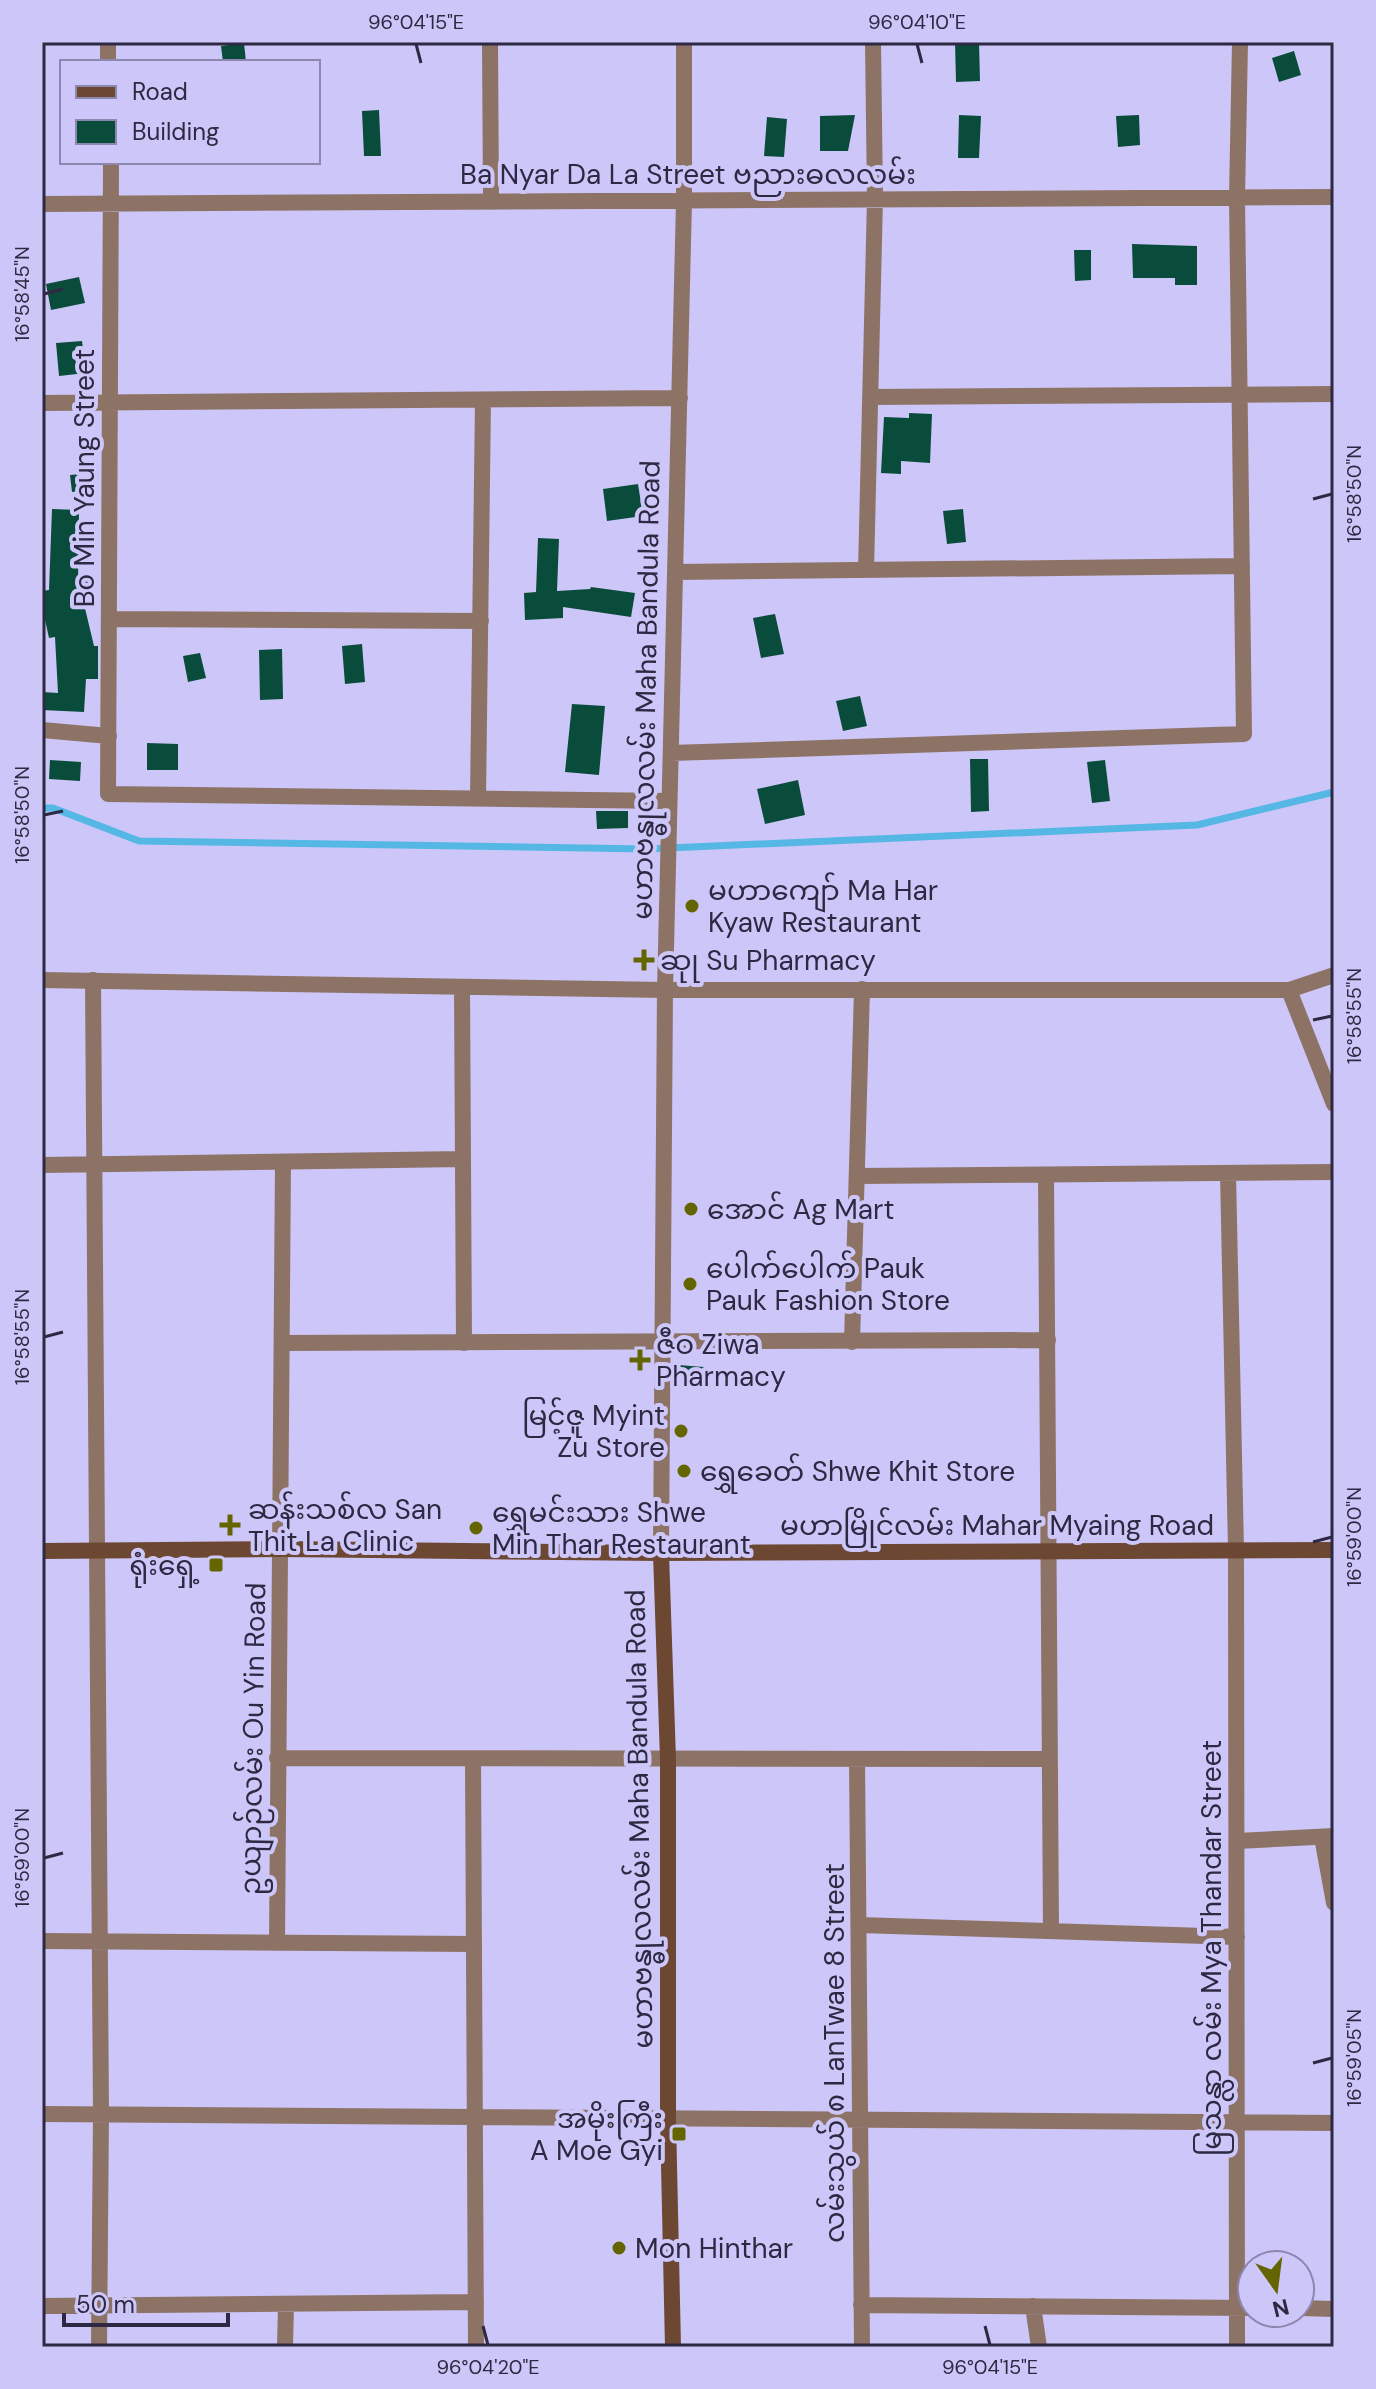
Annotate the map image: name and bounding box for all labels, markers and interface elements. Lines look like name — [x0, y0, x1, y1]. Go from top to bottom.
text: 96°04'15"E — [368, 9, 464, 35]
text: 96°04'10"E — [868, 9, 966, 35]
legend — [60, 60, 320, 164]
text: Road — [132, 76, 188, 107]
text: Building — [132, 116, 219, 147]
street label: Ba Nyar Da La Street ဗညားဓလလမ်း — [460, 156, 916, 197]
text: 16°58'45"N — [9, 246, 35, 342]
street label: Bo Min Yaung Street — [66, 349, 103, 607]
text: 16°58'50"N — [1341, 445, 1367, 543]
street label: မဟာဗန္ဓုလလမ်း Maha Bandula Road — [623, 460, 673, 920]
text: 16°58'50"N — [9, 766, 35, 864]
place label: မဟာကျော် Ma Har Kyaw Restaurant — [708, 872, 938, 941]
marker: မဟာကျော် Ma Har Kyaw Restaurant — [683, 897, 701, 915]
place label: ဆုု Su Pharmacy — [660, 942, 876, 983]
marker: ဆုု Su Pharmacy — [635, 951, 653, 969]
text: 16°58'55"N — [1341, 968, 1367, 1064]
place label: အောင် Ag Mart — [707, 1191, 894, 1228]
marker: အောင် Ag Mart — [682, 1200, 700, 1218]
place label: ပေါက်ပေါက် Pauk Pauk Fashion Store — [706, 1250, 950, 1319]
marker: ပေါက်ပေါက် Pauk Pauk Fashion Store — [681, 1275, 699, 1293]
text: 16°58'55"N — [9, 1289, 35, 1385]
place label: ဇီဝ Ziwa Pharmacy — [656, 1326, 786, 1395]
marker: ဇီဝ Ziwa Pharmacy — [631, 1351, 649, 1369]
place label: မြင့်ဇူ Myint Zu Store — [522, 1397, 665, 1466]
marker: မြင့်ဇူ Myint Zu Store — [672, 1422, 690, 1440]
place label: ရွှေခေတ် Shwe Khit Store — [700, 1453, 1015, 1494]
marker: ရွှေခေတ် Shwe Khit Store — [675, 1462, 693, 1480]
text: 16°59'00"N — [1341, 1487, 1367, 1587]
place label: ဆန်းသစ်လ San Thit La Clinic — [248, 1491, 442, 1560]
place label: ရွှေမင်းသား Shwe Min Thar Restaurant — [492, 1494, 751, 1563]
street label: မဟာမြိုင်လမ်း Mahar Myaing Road — [780, 1507, 1214, 1548]
marker: ဆန်းသစ်လ San Thit La Clinic — [219, 1514, 241, 1536]
marker: ရွှေမင်းသား Shwe Min Thar Restaurant — [467, 1519, 485, 1537]
place label: ရုံးရှေ့ — [129, 1547, 200, 1588]
marker: ရုံးရှေ့ — [207, 1556, 225, 1574]
street label: ဥယျာဉ်လမ်း Ou Yin Road — [232, 1582, 278, 1896]
street label: မဟာဗန္ဓုလလမ်း Maha Bandula Road — [616, 1589, 666, 2049]
street label: မြသန္လာ လမ်း Mya Thandar Street — [1193, 1740, 1234, 2156]
text: 16°59'00"N — [9, 1808, 35, 1908]
street label: လမ်းသွယ် ၈ LanTwae 8 Street — [816, 1863, 856, 2243]
text: 16°59'05"N — [1341, 2009, 1367, 2107]
place label: အမိုးကြီး A Moe Gyi — [530, 2100, 663, 2169]
marker: အမိုးကြီး A Moe Gyi — [670, 2125, 688, 2143]
place label: Mon Hinthar — [635, 2230, 793, 2267]
marker: Mon Hinthar — [610, 2239, 628, 2257]
north arrow — [1236, 2249, 1316, 2329]
scale bar — [64, 2277, 228, 2327]
text: 50 m — [76, 2289, 135, 2320]
text: N — [1269, 2292, 1292, 2324]
text: 96°04'20"E — [436, 2354, 540, 2380]
text: 96°04'15"E — [942, 2354, 1038, 2380]

